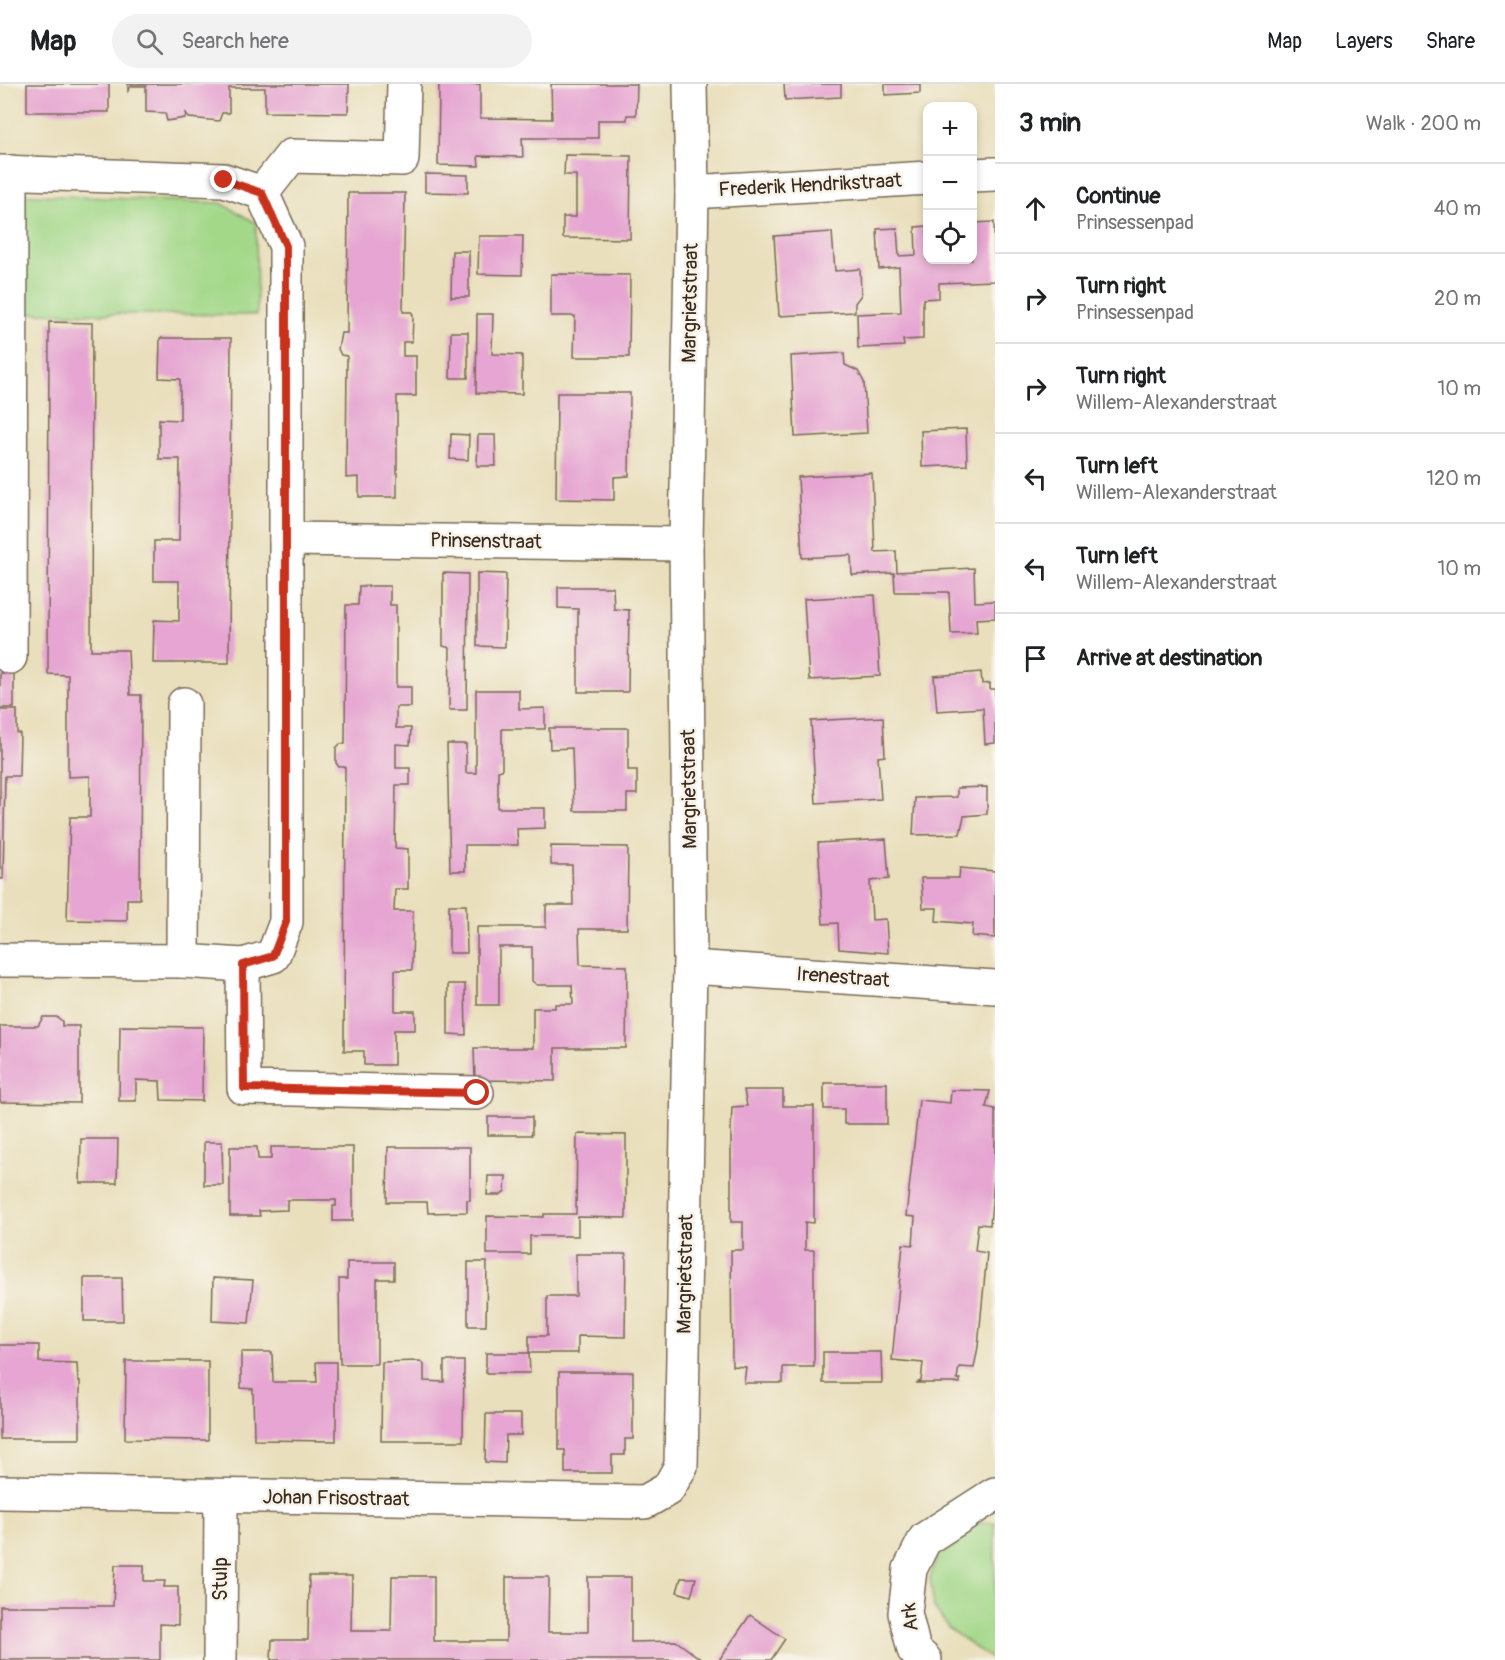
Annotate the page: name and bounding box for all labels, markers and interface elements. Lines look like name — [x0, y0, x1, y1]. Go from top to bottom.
search box — [112, 14, 532, 68]
text: Map — [30, 24, 76, 59]
icon: search — [133, 25, 166, 58]
text: Search here — [181, 27, 289, 55]
text: Map — [1267, 28, 1302, 55]
text: Layers — [1335, 28, 1393, 55]
text: Share — [1426, 28, 1475, 55]
map controls — [923, 102, 977, 264]
button: + — [923, 102, 977, 156]
text: 3 min — [1019, 107, 1081, 139]
text: Walk · 200 m — [1366, 111, 1481, 136]
button: − — [923, 156, 977, 210]
route end — [210, 166, 236, 192]
street label: Frederik Hendrikstraat — [718, 168, 903, 202]
text: Continue — [1076, 182, 1160, 210]
icon: ahead — [1019, 192, 1052, 225]
text: 40 m — [1434, 196, 1481, 221]
button: locate — [923, 210, 977, 264]
text: Prinsessenpad — [1076, 210, 1194, 235]
street label: Margrietstraat — [676, 242, 704, 363]
text: Turn right — [1076, 272, 1166, 300]
icon: right — [1019, 282, 1052, 315]
text: 20 m — [1434, 286, 1481, 311]
text: Prinsessenpad — [1076, 300, 1194, 325]
text: Turn right — [1076, 362, 1166, 390]
icon: right — [1019, 372, 1052, 405]
text: 10 m — [1437, 376, 1481, 401]
text: Willem-Alexanderstraat — [1076, 390, 1277, 415]
text: Turn left — [1076, 452, 1158, 480]
icon: left — [1019, 462, 1052, 495]
text: 120 m — [1426, 466, 1481, 491]
text: Willem-Alexanderstraat — [1076, 480, 1277, 505]
street label: Prinsenstraat — [430, 528, 543, 554]
text: Turn left — [1076, 542, 1158, 570]
icon: left — [1019, 552, 1052, 585]
text: 10 m — [1437, 556, 1481, 581]
text: Willem-Alexanderstraat — [1076, 570, 1277, 595]
icon: arrive — [1019, 642, 1052, 675]
text: Arrive at destination — [1076, 644, 1262, 672]
street label: Margrietstraat — [675, 728, 703, 849]
street label: Irenestraat — [796, 961, 891, 993]
route start — [463, 1079, 489, 1105]
street label: Margrietstraat — [671, 1213, 699, 1334]
street label: Johan Frisostraat — [262, 1484, 410, 1512]
street label: Stulp — [208, 1557, 233, 1601]
street label: Ark — [896, 1601, 924, 1632]

